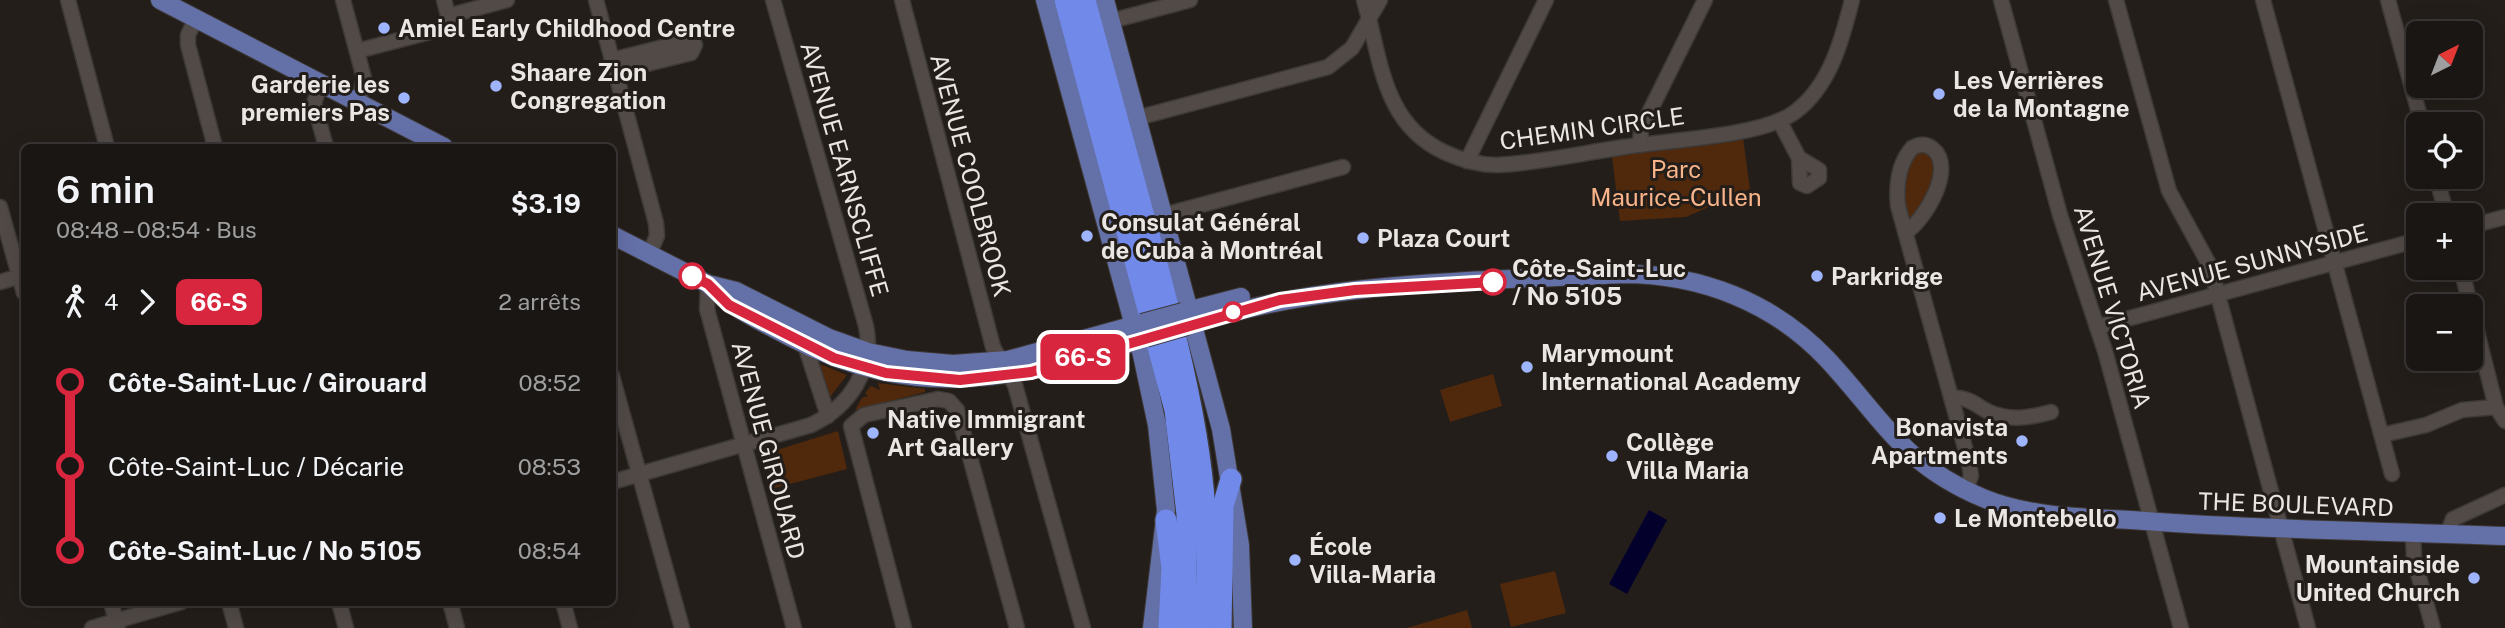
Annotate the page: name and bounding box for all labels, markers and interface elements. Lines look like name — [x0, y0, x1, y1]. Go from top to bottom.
place label: Amiel Early Childhood Centre — [398, 14, 735, 42]
marker: Amiel Early Childhood Centre — [376, 20, 392, 36]
north arrow — [2406, 21, 2483, 98]
map controls — [2406, 21, 2483, 371]
street label: AVENUE EARNSCLIFFE — [795, 39, 895, 299]
street label: AVENUE COOLBROOK — [925, 50, 1017, 300]
place label: Shaare Zion Congregation — [510, 58, 666, 114]
place label: Les Verrières de la Montagne — [1953, 66, 2130, 122]
place label: Garderie les premiers Pas — [241, 70, 390, 126]
marker: Shaare Zion Congregation — [488, 78, 504, 94]
marker: Les Verrières de la Montagne — [1931, 86, 1947, 102]
marker: Garderie les premiers Pas — [396, 90, 412, 106]
street label: CHEMIN CIRCLE — [1498, 101, 1686, 155]
button: locate — [2406, 112, 2483, 189]
park label: Parc Maurice-Cullen — [1590, 155, 1762, 211]
text: 6 min — [56, 167, 155, 212]
text: $3.19 — [511, 188, 581, 219]
street label: AVENUE VICTORIA — [2069, 202, 2157, 412]
button: + — [2406, 203, 2483, 280]
place label: Consulat Général de Cuba à Montréal — [1101, 208, 1323, 264]
text: 08:48 – 08:54 · Bus — [56, 216, 257, 243]
street label: AVENUE SUNNYSIDE — [2133, 218, 2371, 306]
place label: Plaza Court — [1377, 224, 1510, 252]
marker: Consulat Général de Cuba à Montréal — [1079, 228, 1095, 244]
marker: Plaza Court — [1355, 230, 1371, 246]
place label: Côte-Saint-Luc / No 5105 — [1512, 254, 1686, 310]
place label: Parkridge — [1831, 262, 1943, 290]
unlabelled marker — [679, 263, 705, 289]
marker: Parkridge — [1809, 268, 1825, 284]
marker: Côte-Saint-Luc / No 5105 — [1480, 269, 1506, 295]
icon: walk — [56, 283, 94, 321]
icon: forward — [128, 283, 166, 321]
text: 4 — [104, 288, 118, 315]
text: 66-S — [190, 288, 248, 316]
text: 2 arrêts — [498, 288, 581, 315]
button: − — [2406, 294, 2483, 371]
unlabelled marker — [1223, 302, 1243, 322]
line badge: 66-S — [1034, 334, 1132, 380]
street label: AVENUE GIROUARD — [726, 338, 812, 562]
place label: Marymount International Academy — [1541, 339, 1801, 395]
text: 66-S — [1054, 343, 1112, 371]
marker: Marymount International Academy — [1519, 359, 1535, 375]
text: Côte-Saint-Luc / Girouard — [108, 367, 427, 398]
text: 08:52 — [519, 369, 581, 396]
place label: Native Immigrant Art Gallery — [887, 405, 1085, 461]
place label: Bonavista Apartments — [1871, 413, 2008, 469]
marker: Native Immigrant Art Gallery — [865, 425, 881, 441]
place label: Collège Villa Maria — [1626, 428, 1749, 484]
marker: Bonavista Apartments — [2014, 433, 2030, 449]
marker: Collège Villa Maria — [1604, 448, 1620, 464]
text: Côte-Saint-Luc / Décarie — [108, 451, 404, 482]
text: 08:53 — [518, 453, 581, 480]
street label: THE BOULEVARD — [2198, 487, 2394, 521]
place label: Le Montebello — [1954, 504, 2117, 532]
marker: Le Montebello — [1932, 510, 1948, 526]
place label: École Villa-Maria — [1309, 532, 1436, 588]
text: Côte-Saint-Luc / No 5105 — [108, 535, 422, 566]
text: 08:54 — [518, 537, 581, 564]
place label: Mountainside United Church — [2296, 550, 2460, 606]
marker: École Villa-Maria — [1287, 552, 1303, 568]
marker: Mountainside United Church — [2466, 570, 2482, 586]

